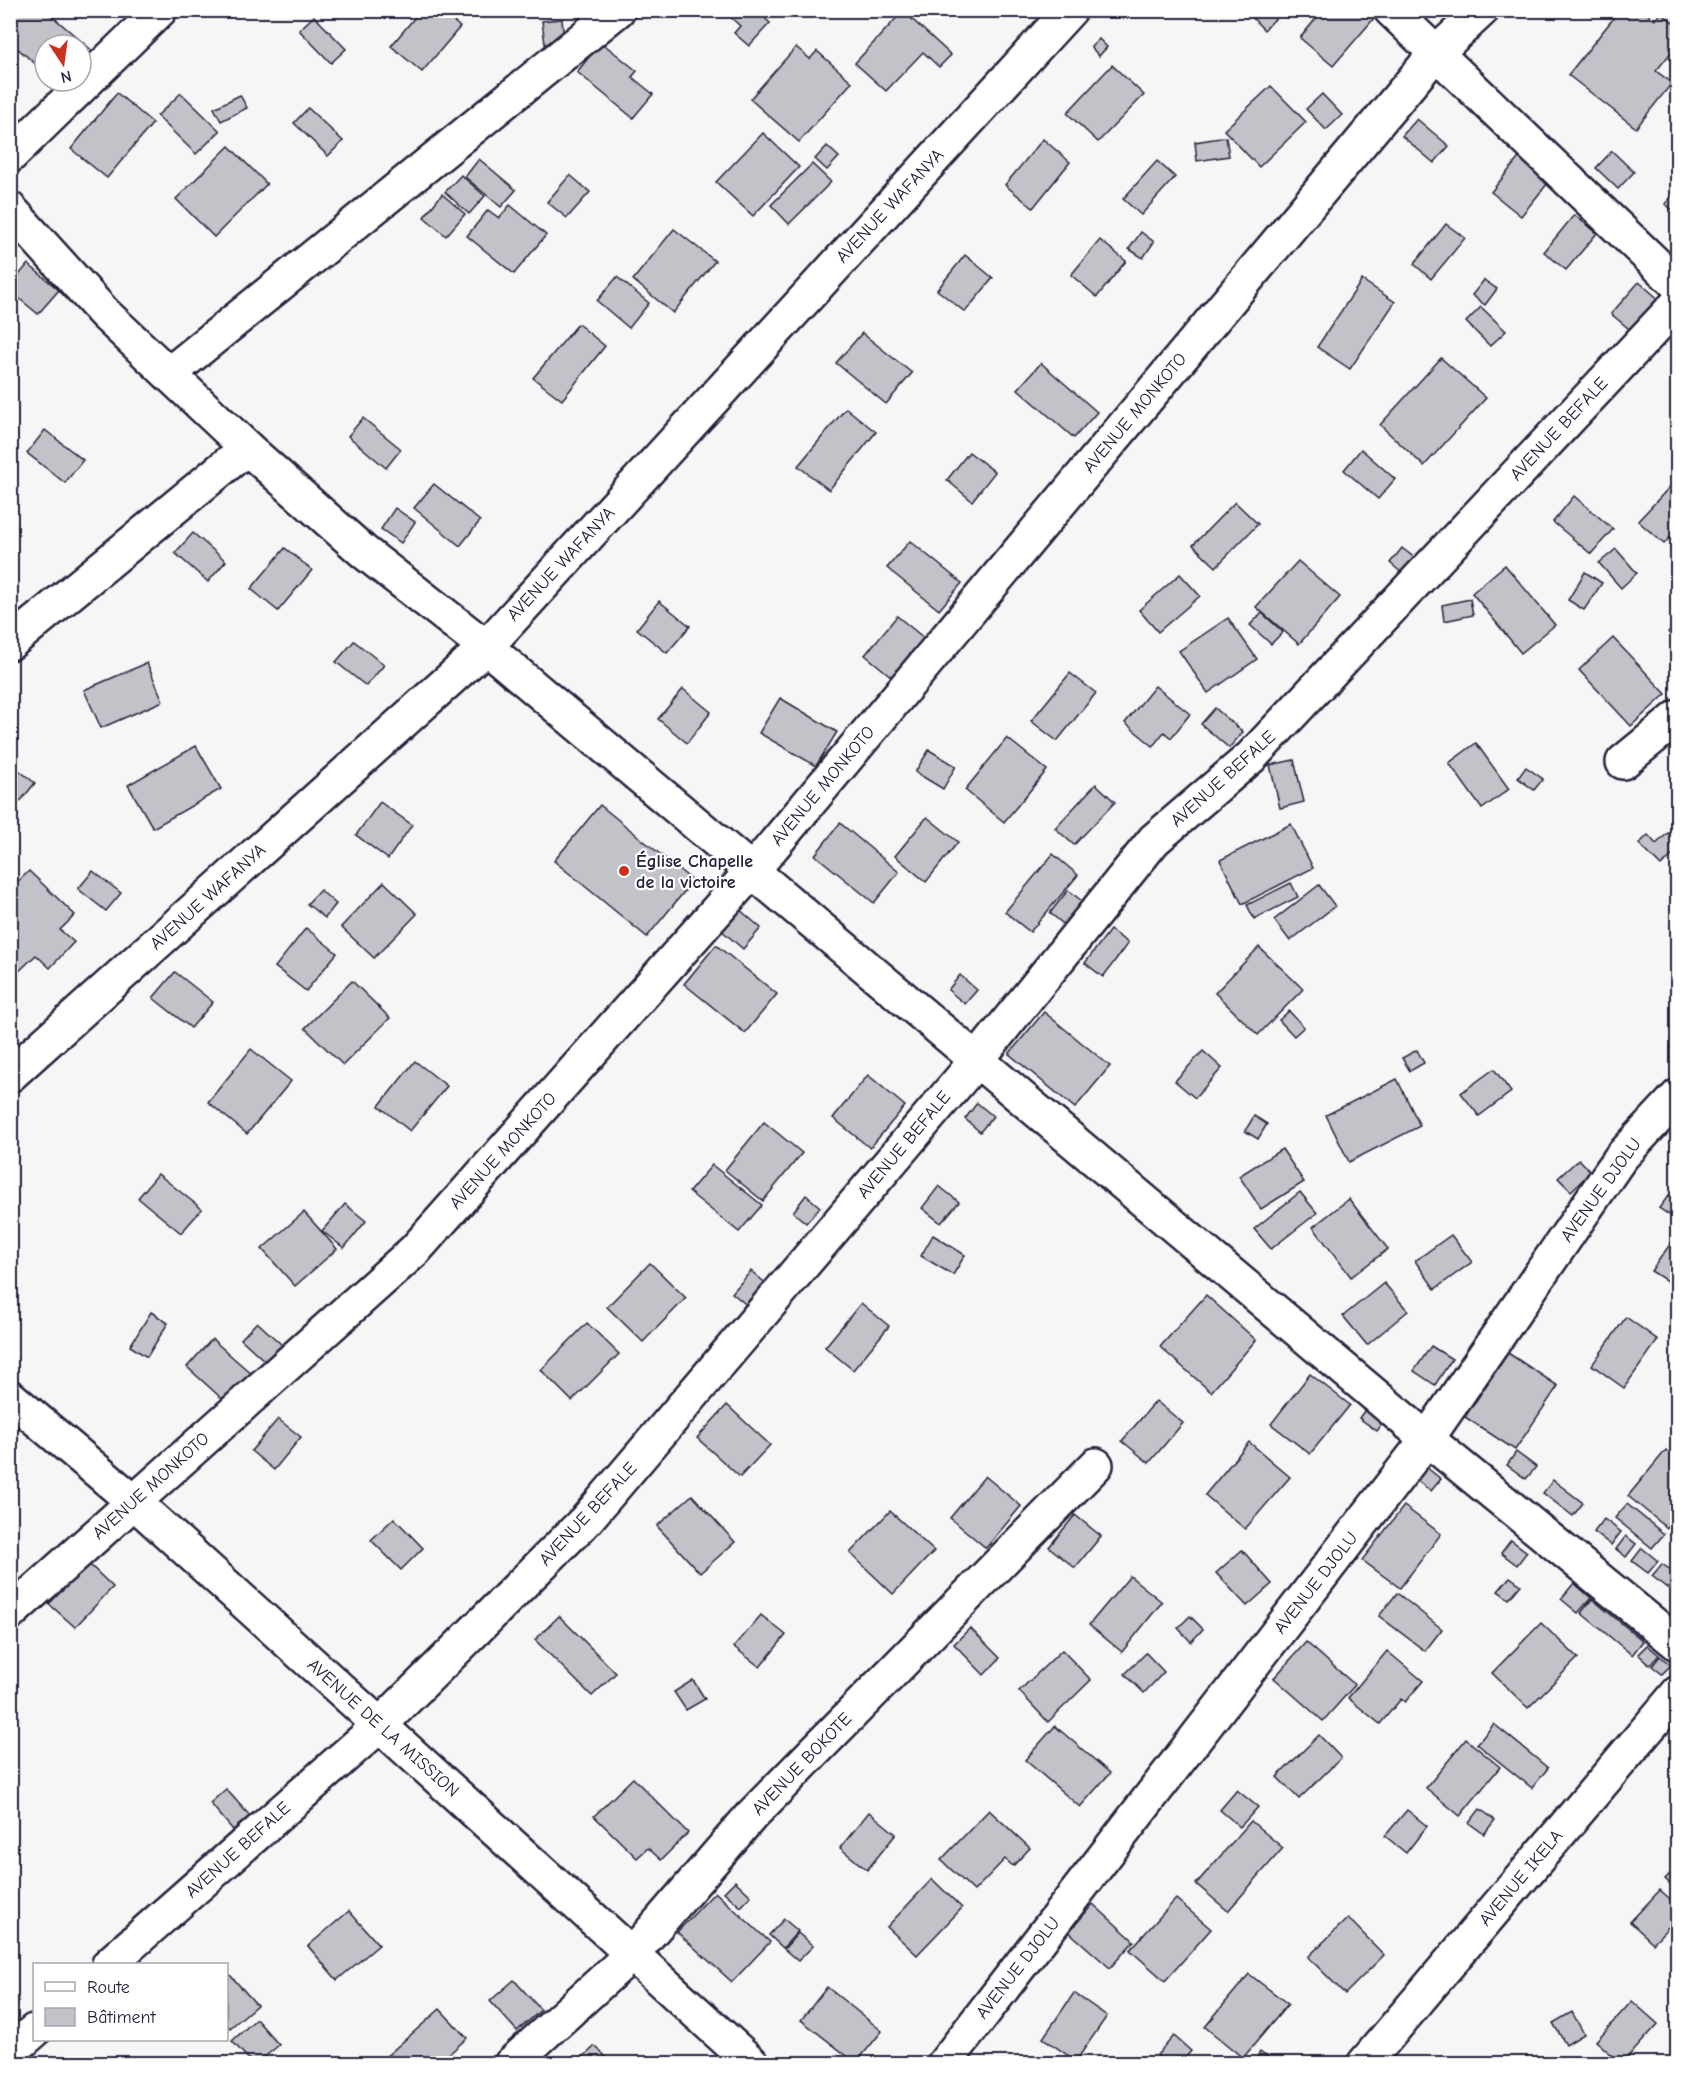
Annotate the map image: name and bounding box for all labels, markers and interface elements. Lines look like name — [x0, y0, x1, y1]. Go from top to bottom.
north arrow — [33, 33, 93, 93]
text: N — [59, 67, 73, 87]
street label: AVENUE WAFANYA — [832, 145, 948, 267]
street label: AVENUE MONKOTO — [1079, 349, 1191, 477]
street label: AVENUE BEFALE — [1506, 373, 1612, 485]
street label: AVENUE WAFANYA — [503, 503, 619, 625]
street label: AVENUE MONKOTO — [767, 722, 879, 850]
street label: AVENUE BEFALE — [1166, 726, 1280, 832]
street label: AVENUE WAFANYA — [146, 840, 270, 954]
place label: Église Chapelle de la victoire — [636, 850, 753, 893]
marker: Église Chapelle de la victoire — [617, 864, 631, 878]
street label: AVENUE BEFALE — [853, 1087, 955, 1203]
street label: AVENUE MONKOTO — [445, 1088, 561, 1214]
street label: AVENUE DJOLU — [1556, 1134, 1646, 1246]
street label: AVENUE MONKOTO — [88, 1428, 214, 1544]
street label: AVENUE BEFALE — [535, 1458, 641, 1570]
street label: AVENUE DJOLU — [1270, 1528, 1362, 1638]
street label: AVENUE DE LA MISSION — [303, 1654, 463, 1802]
street label: AVENUE BOKOTE — [748, 1708, 856, 1820]
street label: AVENUE BEFALE — [181, 1797, 295, 1903]
street label: AVENUE IKELA — [1475, 1826, 1567, 1930]
street label: AVENUE DJOLU — [972, 1913, 1064, 2023]
legend — [33, 1963, 228, 2041]
text: Route — [87, 1977, 130, 1998]
text: Bâtiment — [87, 2007, 157, 2028]

